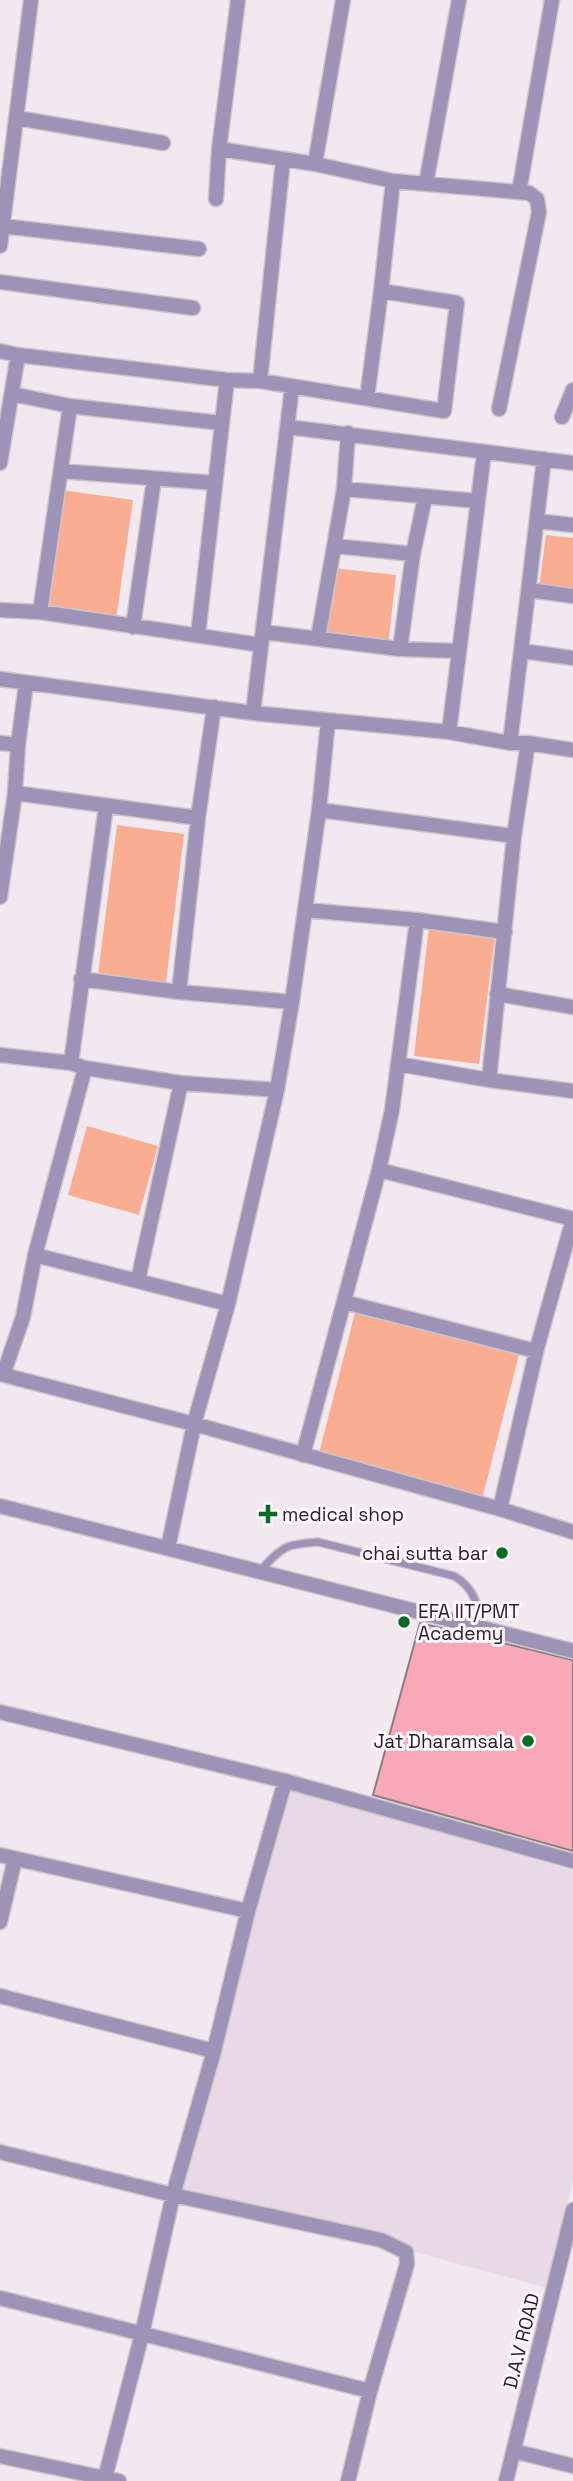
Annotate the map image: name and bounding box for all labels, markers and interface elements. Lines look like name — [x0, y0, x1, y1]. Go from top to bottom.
place label: medical shop — [282, 1502, 404, 1527]
marker: medical shop — [260, 1506, 276, 1522]
place label: chai sutta bar — [362, 1541, 488, 1566]
marker: chai sutta bar — [494, 1545, 510, 1561]
place label: EFA IIT/PMT Academy — [418, 1599, 520, 1646]
marker: EFA IIT/PMT Academy — [396, 1614, 412, 1630]
place label: Jat Dharamsala — [374, 1729, 514, 1754]
marker: Jat Dharamsala — [520, 1733, 536, 1749]
street label: D.A.V ROAD — [498, 2291, 545, 2392]

